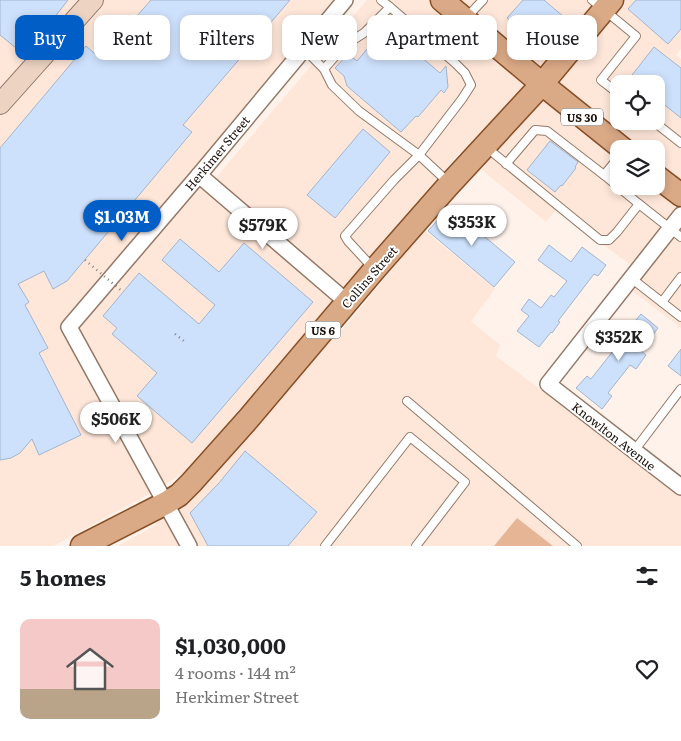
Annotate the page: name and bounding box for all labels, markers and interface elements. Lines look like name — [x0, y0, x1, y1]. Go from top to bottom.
chip: Buy — [15, 15, 84, 60]
chip: Rent — [94, 15, 170, 60]
chip: Filters — [180, 15, 272, 60]
chip: New — [282, 15, 357, 60]
chip: Apartment — [367, 15, 497, 60]
chip: House — [507, 15, 597, 60]
map controls — [610, 75, 665, 195]
button: locate — [610, 75, 665, 130]
road number: US 30 — [561, 108, 603, 125]
street label: Herkimer Street — [180, 112, 254, 194]
button: layers — [610, 140, 665, 195]
pin: $1.03M — [81, 200, 163, 242]
text: $1.03M — [94, 204, 150, 228]
pin: $353K — [437, 204, 507, 247]
pin: $579K — [228, 208, 298, 250]
text: $353K — [448, 209, 496, 233]
text: $579K — [239, 212, 287, 236]
street label: Collins Street — [337, 242, 401, 312]
pin: $352K — [584, 320, 654, 362]
road number: US 6 — [306, 322, 340, 338]
text: $352K — [595, 324, 643, 348]
street label: Knowlton Avenue — [568, 398, 660, 474]
pin: $506K — [81, 402, 151, 444]
text: $506K — [91, 406, 141, 430]
text: 5 homes — [20, 561, 106, 592]
icon: filters — [633, 562, 661, 590]
text: $1,030,000 — [175, 629, 286, 660]
icon: home — [60, 639, 120, 699]
icon: heart — [633, 655, 661, 683]
text: 4 rooms · 144 m² — [175, 660, 296, 684]
text: Herkimer Street — [175, 684, 299, 708]

